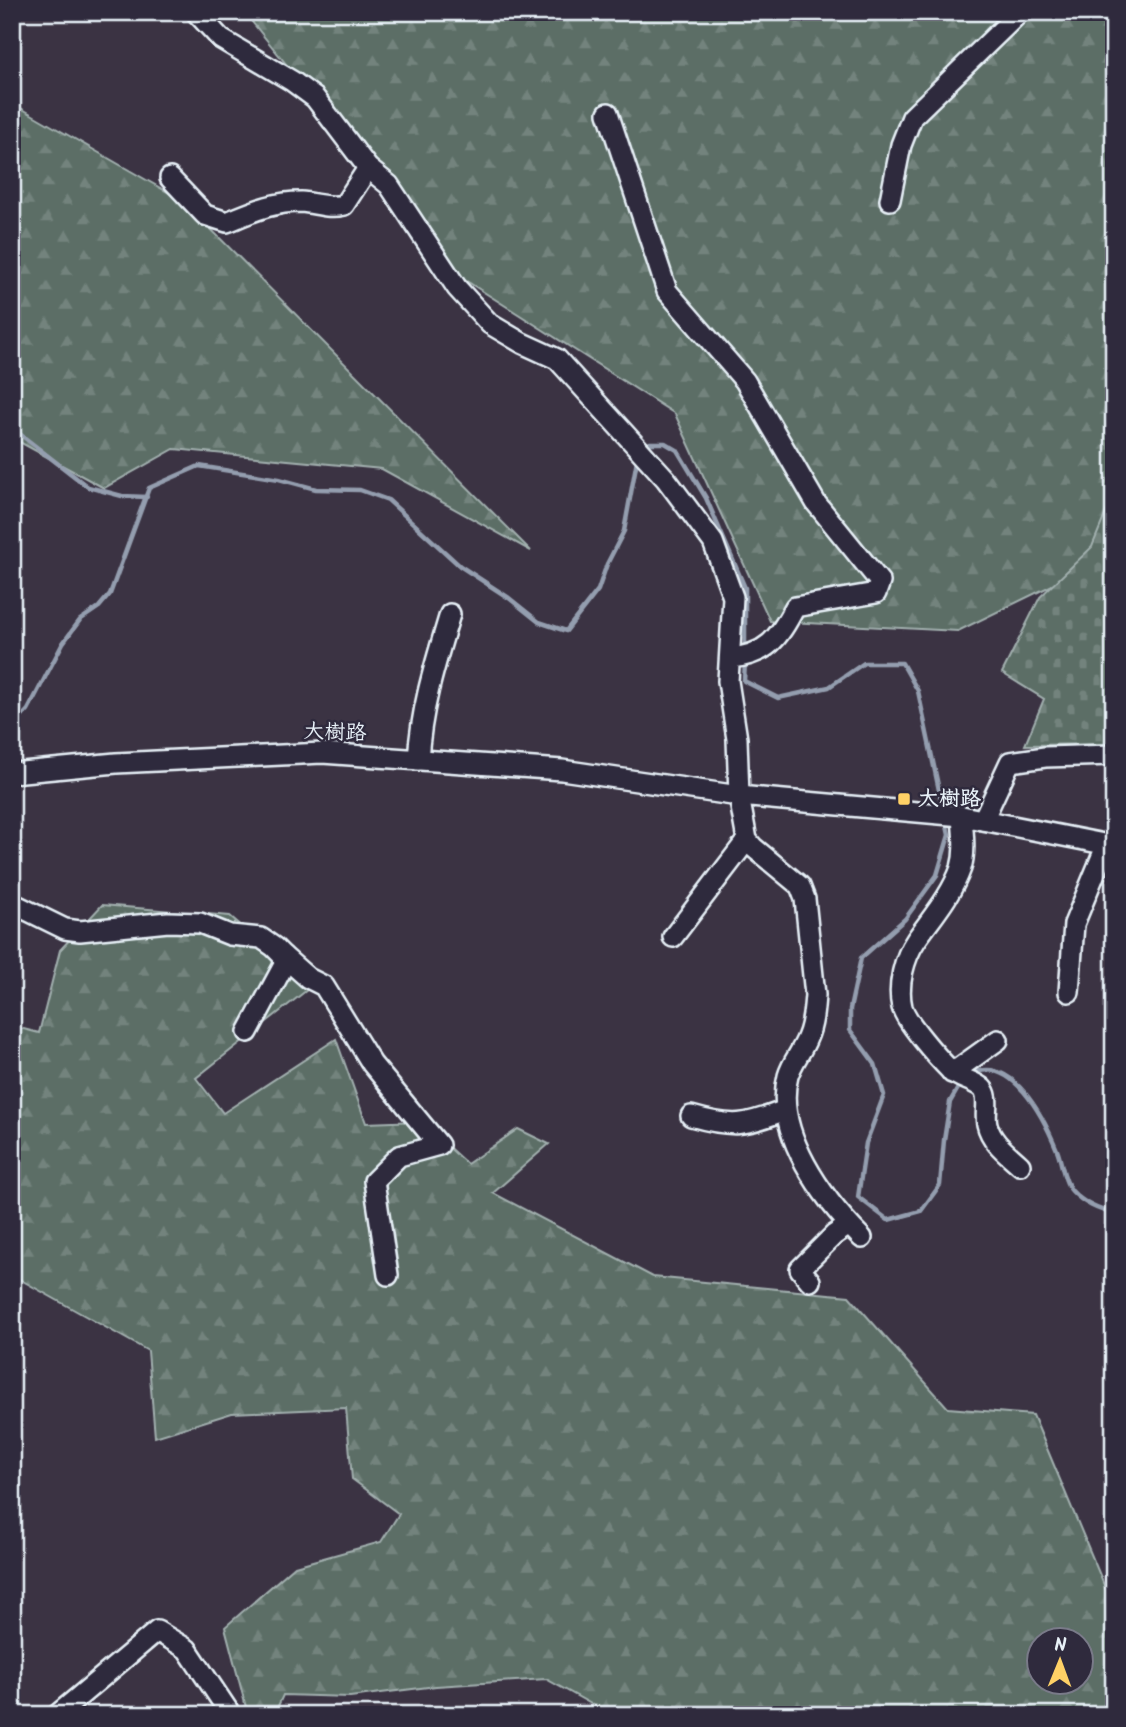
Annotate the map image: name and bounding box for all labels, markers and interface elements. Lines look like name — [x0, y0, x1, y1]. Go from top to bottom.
street label: 大樹路 — [303, 715, 367, 751]
place label: 大樹路 — [918, 783, 981, 816]
marker: 大樹路 — [896, 791, 912, 807]
north arrow — [1024, 1626, 1094, 1696]
text: N — [1054, 1631, 1067, 1661]

